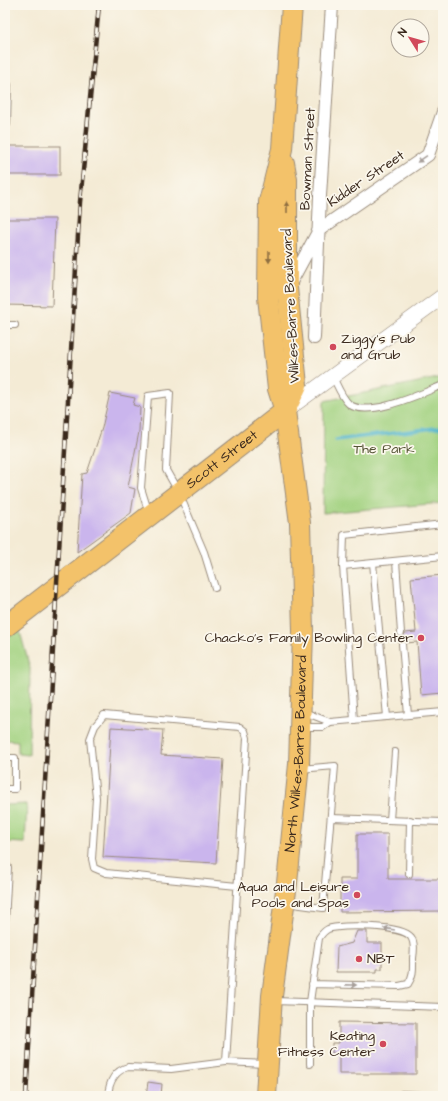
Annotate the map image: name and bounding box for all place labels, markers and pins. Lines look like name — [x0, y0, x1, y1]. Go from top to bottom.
place label: Ziggy's Pub and Grub — [341, 329, 415, 365]
marker: Ziggy's Pub and Grub — [328, 342, 338, 352]
place label: Chacko's Family Bowling Center — [205, 628, 413, 648]
marker: Chacko's Family Bowling Center — [416, 633, 426, 643]
place label: Aqua and Leisure Pools and Spas — [237, 877, 349, 913]
marker: Aqua and Leisure Pools and Spas — [352, 890, 362, 900]
place label: NBT — [367, 949, 395, 969]
marker: NBT — [354, 954, 364, 964]
place label: Keating Fitness Center — [278, 1026, 375, 1062]
marker: Keating Fitness Center — [378, 1039, 388, 1049]

